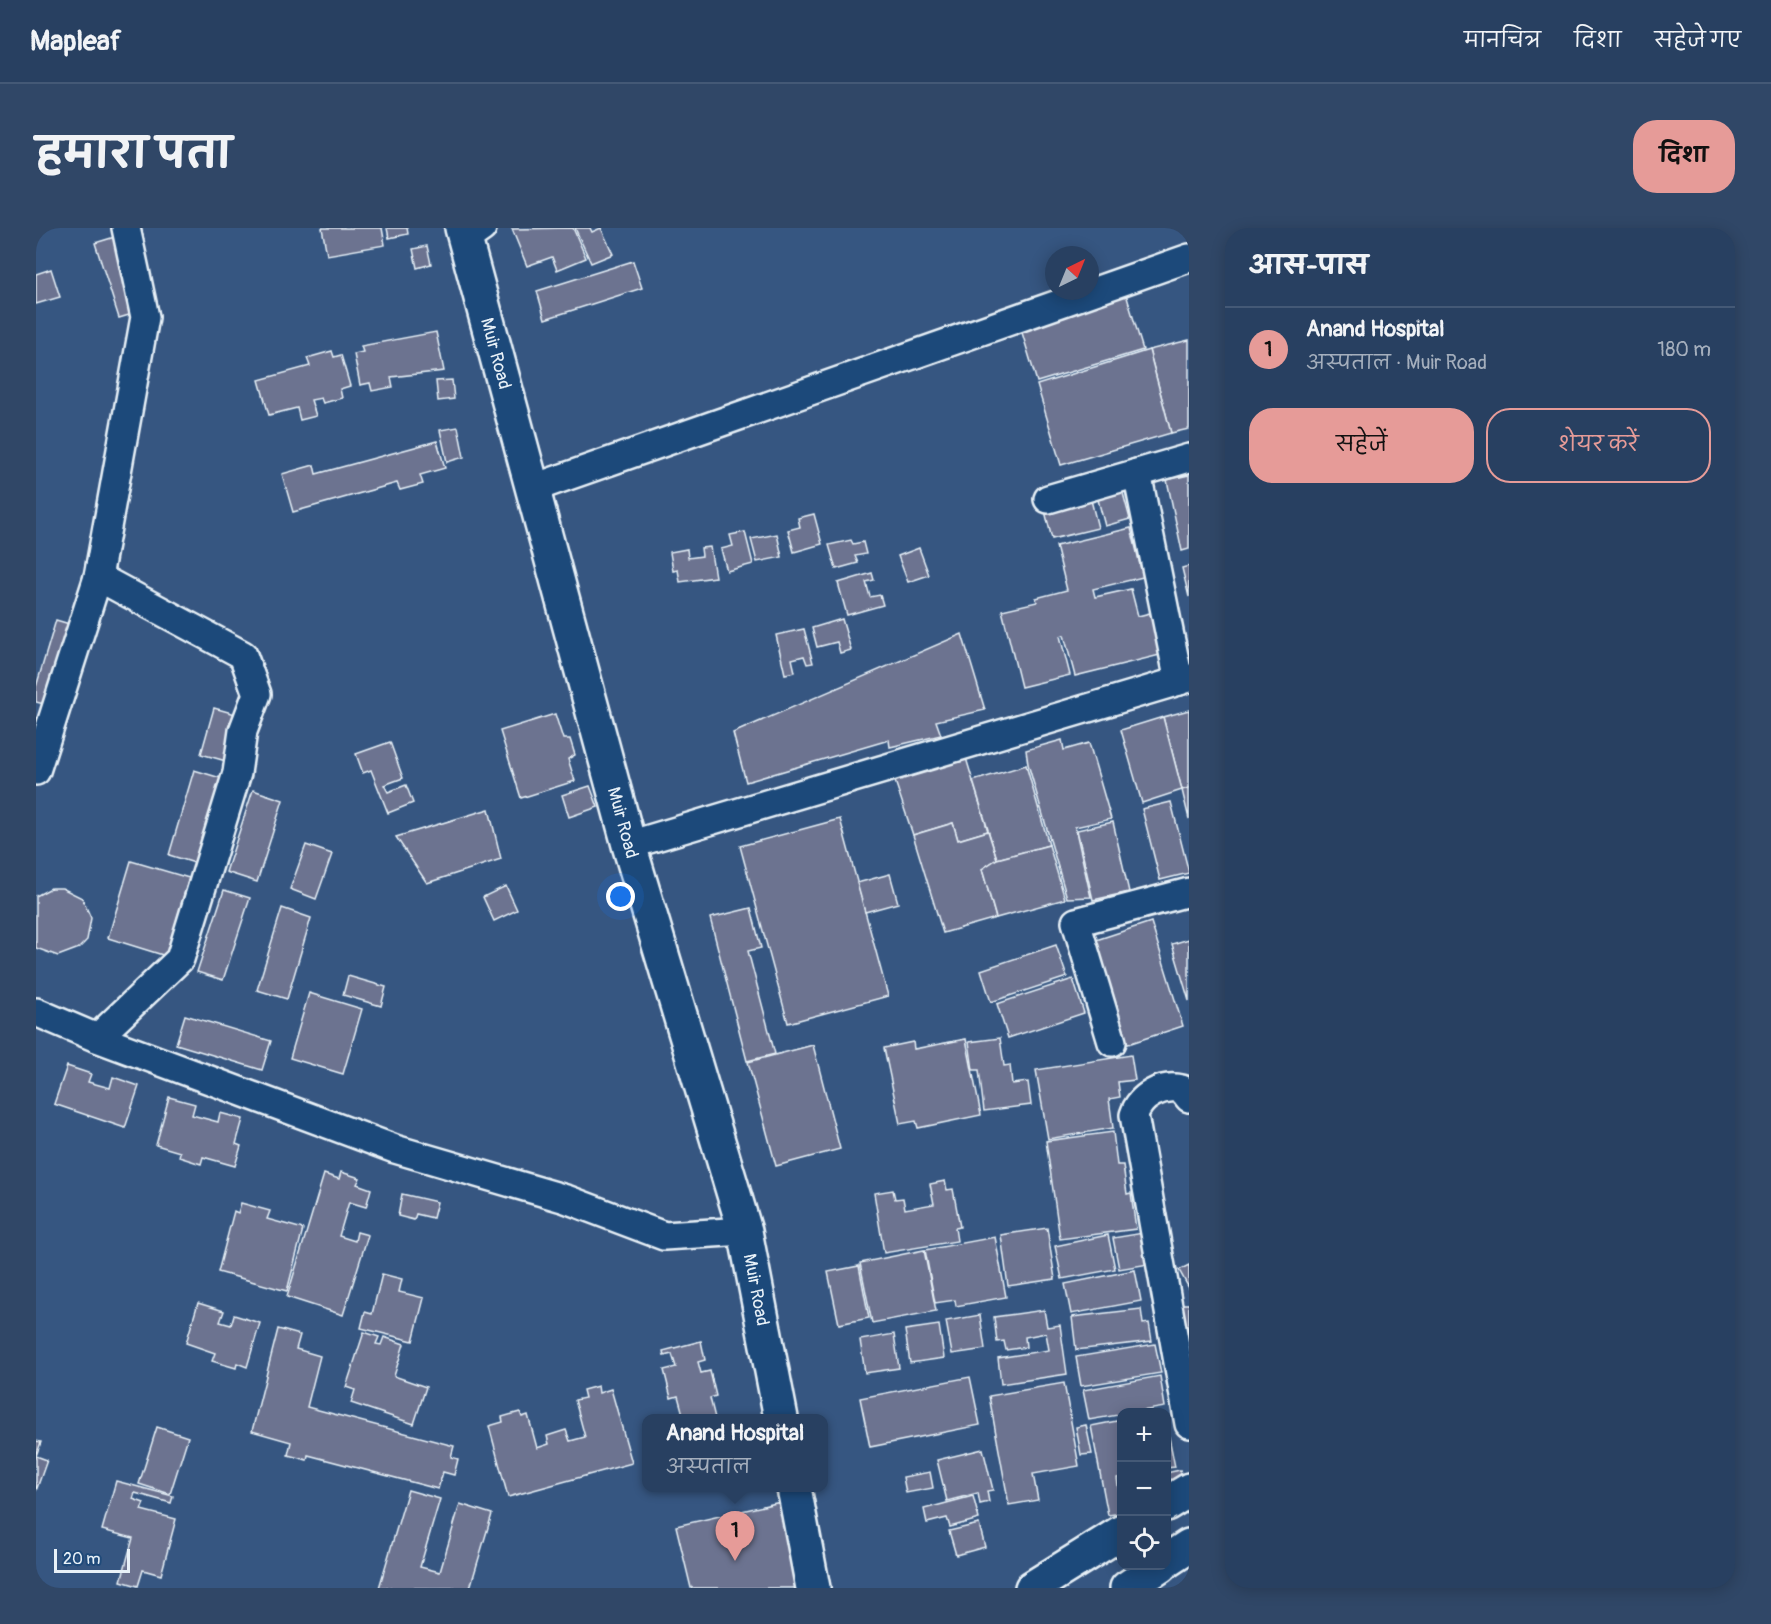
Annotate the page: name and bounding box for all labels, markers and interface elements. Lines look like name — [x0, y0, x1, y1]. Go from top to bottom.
text: Mapleaf — [30, 24, 121, 59]
text: मानचित्र — [1464, 27, 1541, 54]
text: दिशा — [1574, 27, 1622, 54]
text: सहेजे गए — [1655, 27, 1741, 54]
button: दिशा — [1633, 120, 1735, 193]
text: हमारा पता — [36, 128, 232, 180]
north arrow — [1045, 246, 1099, 300]
text: आस-पास — [1249, 250, 1368, 282]
street label: Muir Road — [475, 315, 516, 392]
text: Anand Hospital — [1306, 315, 1445, 343]
text: 1 — [1265, 337, 1272, 362]
text: 180 m — [1657, 337, 1711, 362]
text: अस्पताल · Muir Road — [1306, 350, 1487, 375]
button: सहेजें — [1249, 408, 1474, 483]
button: शेयर करें — [1486, 408, 1711, 483]
street label: Muir Road — [602, 785, 643, 861]
your location — [606, 882, 635, 911]
street label: Muir Road — [738, 1252, 774, 1328]
map controls — [1117, 1408, 1171, 1570]
button: + — [1117, 1408, 1171, 1462]
popup — [642, 1414, 828, 1492]
text: Anand Hospital — [666, 1419, 804, 1447]
text: अस्पताल — [666, 1454, 751, 1479]
button: − — [1117, 1462, 1171, 1516]
pin: 1 — [716, 1512, 754, 1561]
button: locate — [1117, 1516, 1171, 1570]
scale bar — [54, 1546, 130, 1574]
text: 20 m — [63, 1549, 101, 1569]

